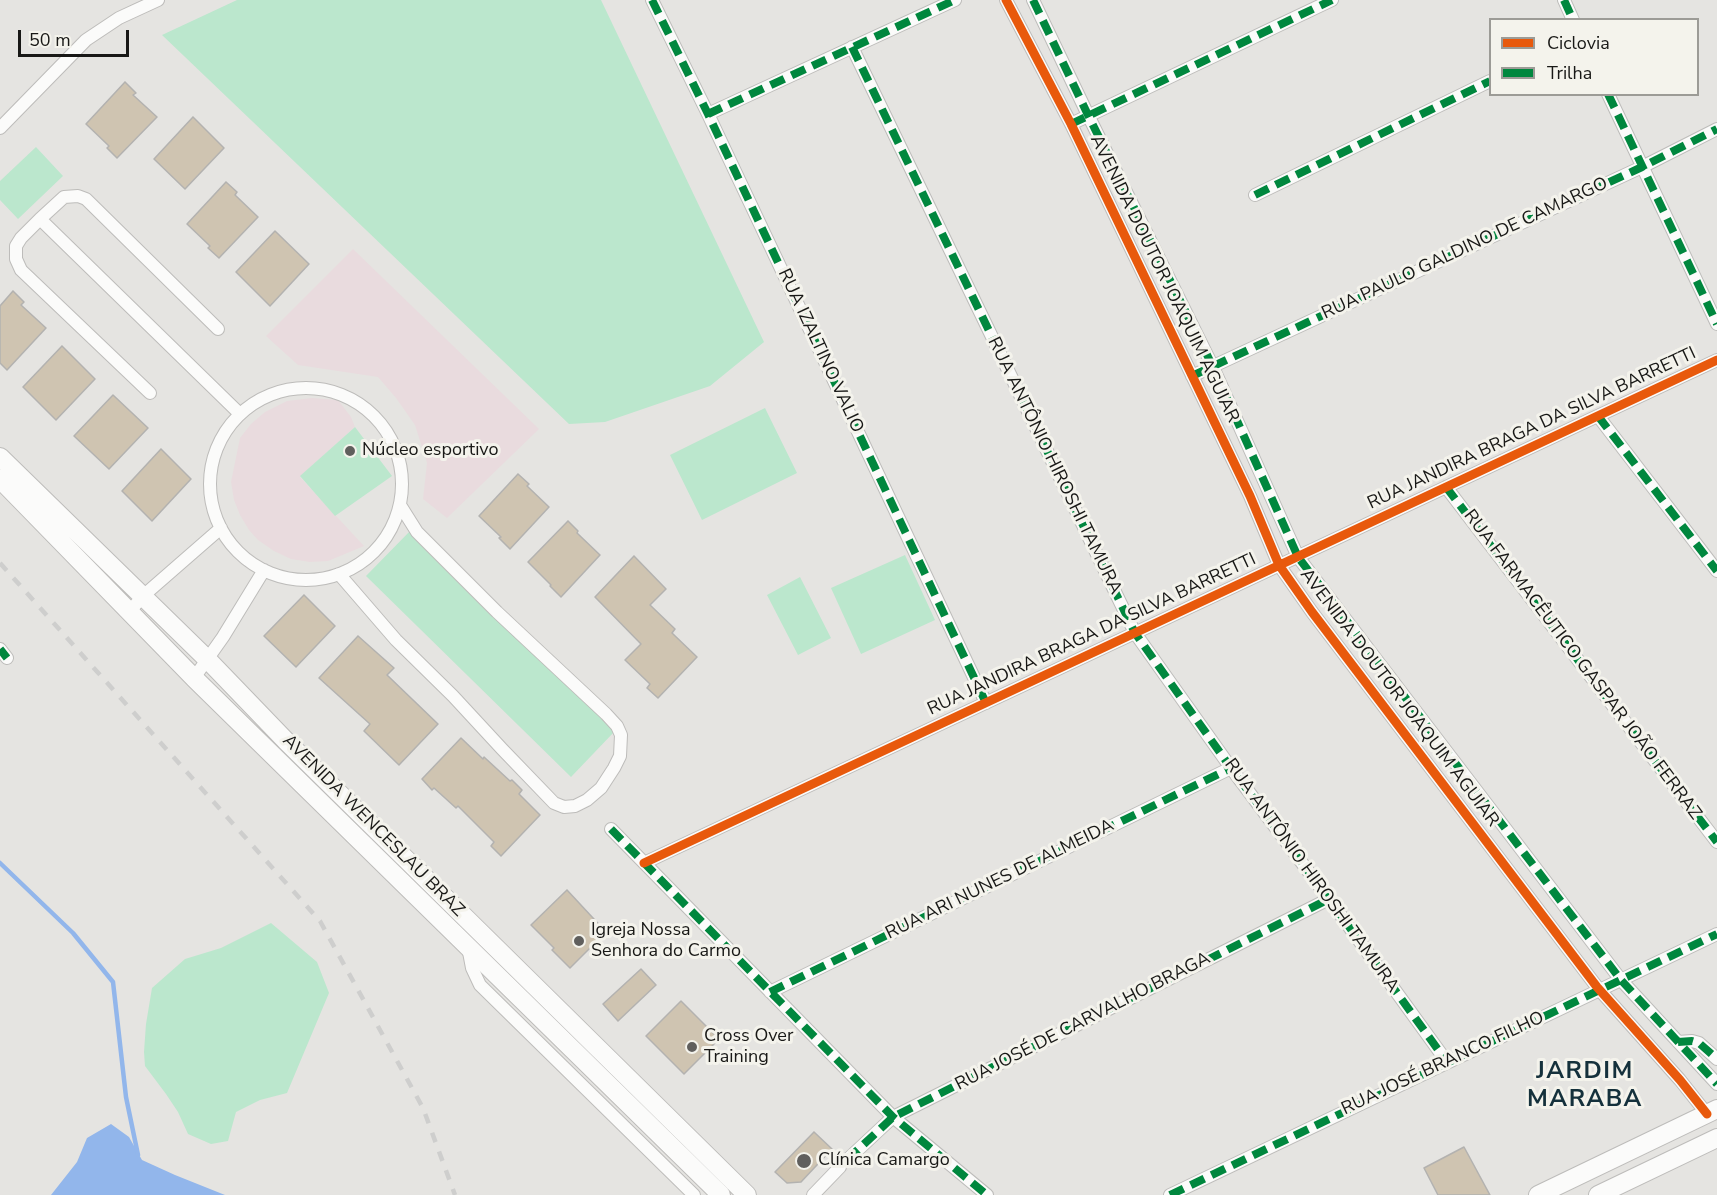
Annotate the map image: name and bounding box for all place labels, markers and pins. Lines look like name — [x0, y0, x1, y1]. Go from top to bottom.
place label: Núcleo esportivo — [362, 440, 498, 462]
marker: Núcleo esportivo — [343, 444, 357, 458]
place label: Igreja Nossa Senhora do Carmo — [591, 920, 741, 962]
marker: Igreja Nossa Senhora do Carmo — [572, 934, 586, 948]
place label: Cross Over Training — [704, 1026, 793, 1068]
marker: Cross Over Training — [685, 1040, 699, 1054]
place label: Clínica Camargo — [818, 1150, 950, 1172]
marker: Clínica Camargo — [795, 1152, 813, 1170]

